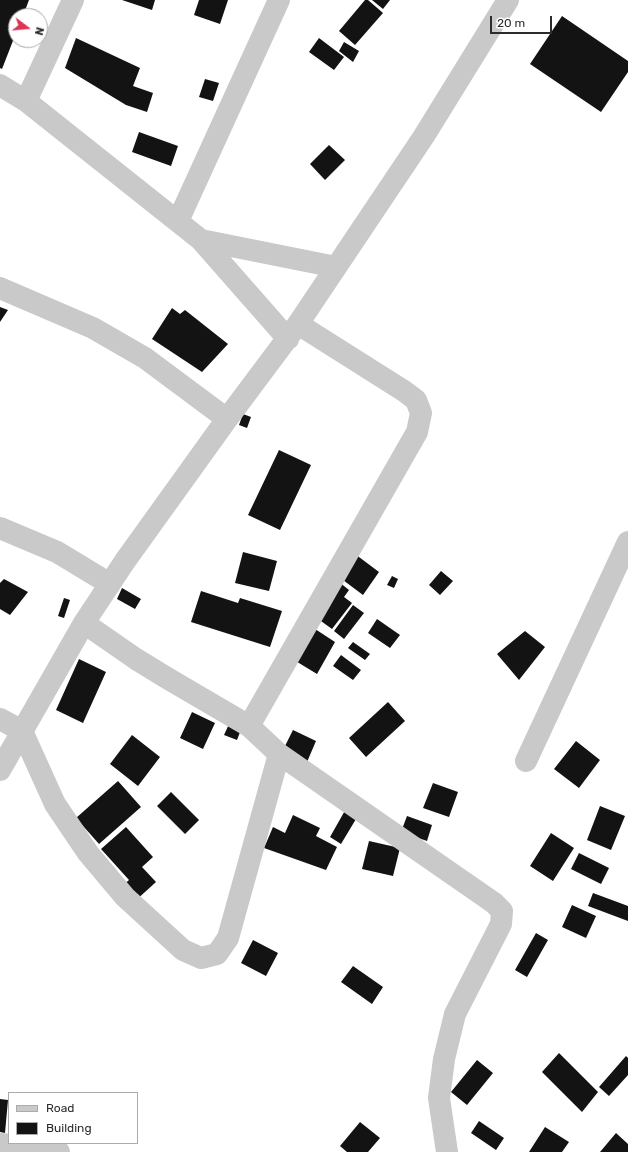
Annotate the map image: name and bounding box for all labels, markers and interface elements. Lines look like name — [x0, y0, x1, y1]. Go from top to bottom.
north arrow — [8, 8, 48, 48]
scale bar — [492, 8, 554, 34]
text: 20 m — [497, 16, 525, 30]
text: N — [32, 26, 46, 37]
legend — [8, 1092, 138, 1144]
text: Road — [46, 1101, 74, 1115]
text: Building — [46, 1121, 92, 1135]

